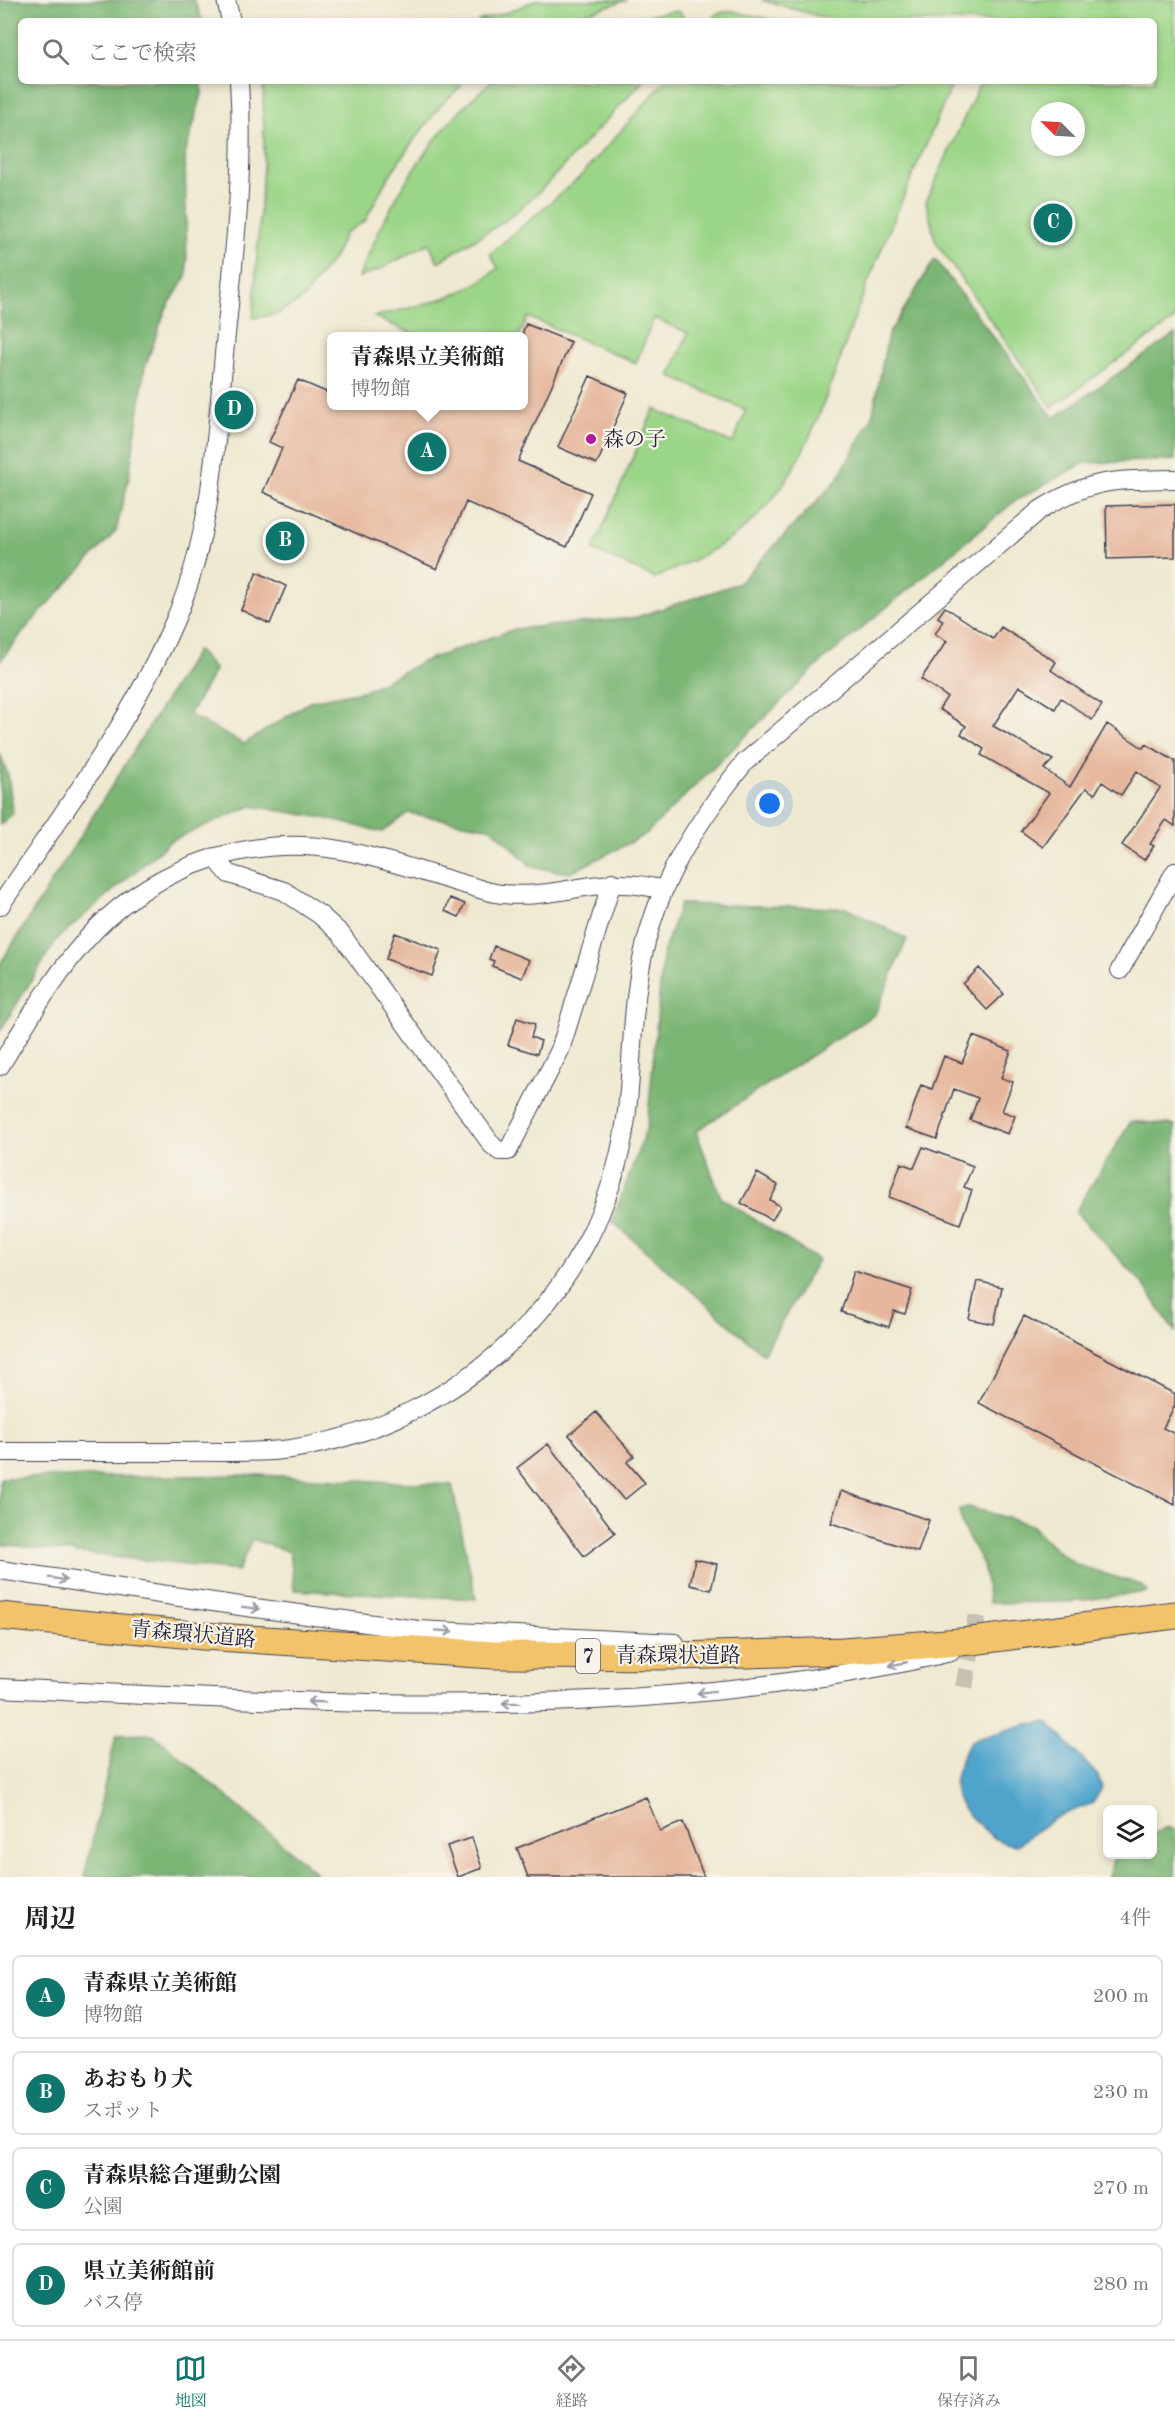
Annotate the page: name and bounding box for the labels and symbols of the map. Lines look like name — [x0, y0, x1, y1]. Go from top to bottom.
north arrow — [1031, 102, 1085, 156]
pin: C — [1034, 200, 1072, 246]
pin: D — [214, 388, 254, 432]
place label: 森の子 — [603, 428, 666, 451]
pin: A — [408, 430, 446, 474]
marker: 森の子 — [584, 432, 598, 446]
pin: B — [266, 518, 304, 564]
your location — [755, 789, 784, 818]
one-way arrow — [47, 1573, 67, 1584]
one-way arrow — [240, 1602, 260, 1613]
street label: 青森環状道路 — [129, 1618, 257, 1651]
one-way arrow — [434, 1626, 454, 1637]
road number: 7 — [576, 1639, 600, 1673]
street label: 青森環状道路 — [615, 1644, 741, 1667]
one-way arrow — [889, 1659, 909, 1670]
one-way arrow — [696, 1687, 716, 1698]
one-way arrow — [307, 1696, 327, 1708]
one-way arrow — [501, 1697, 521, 1708]

